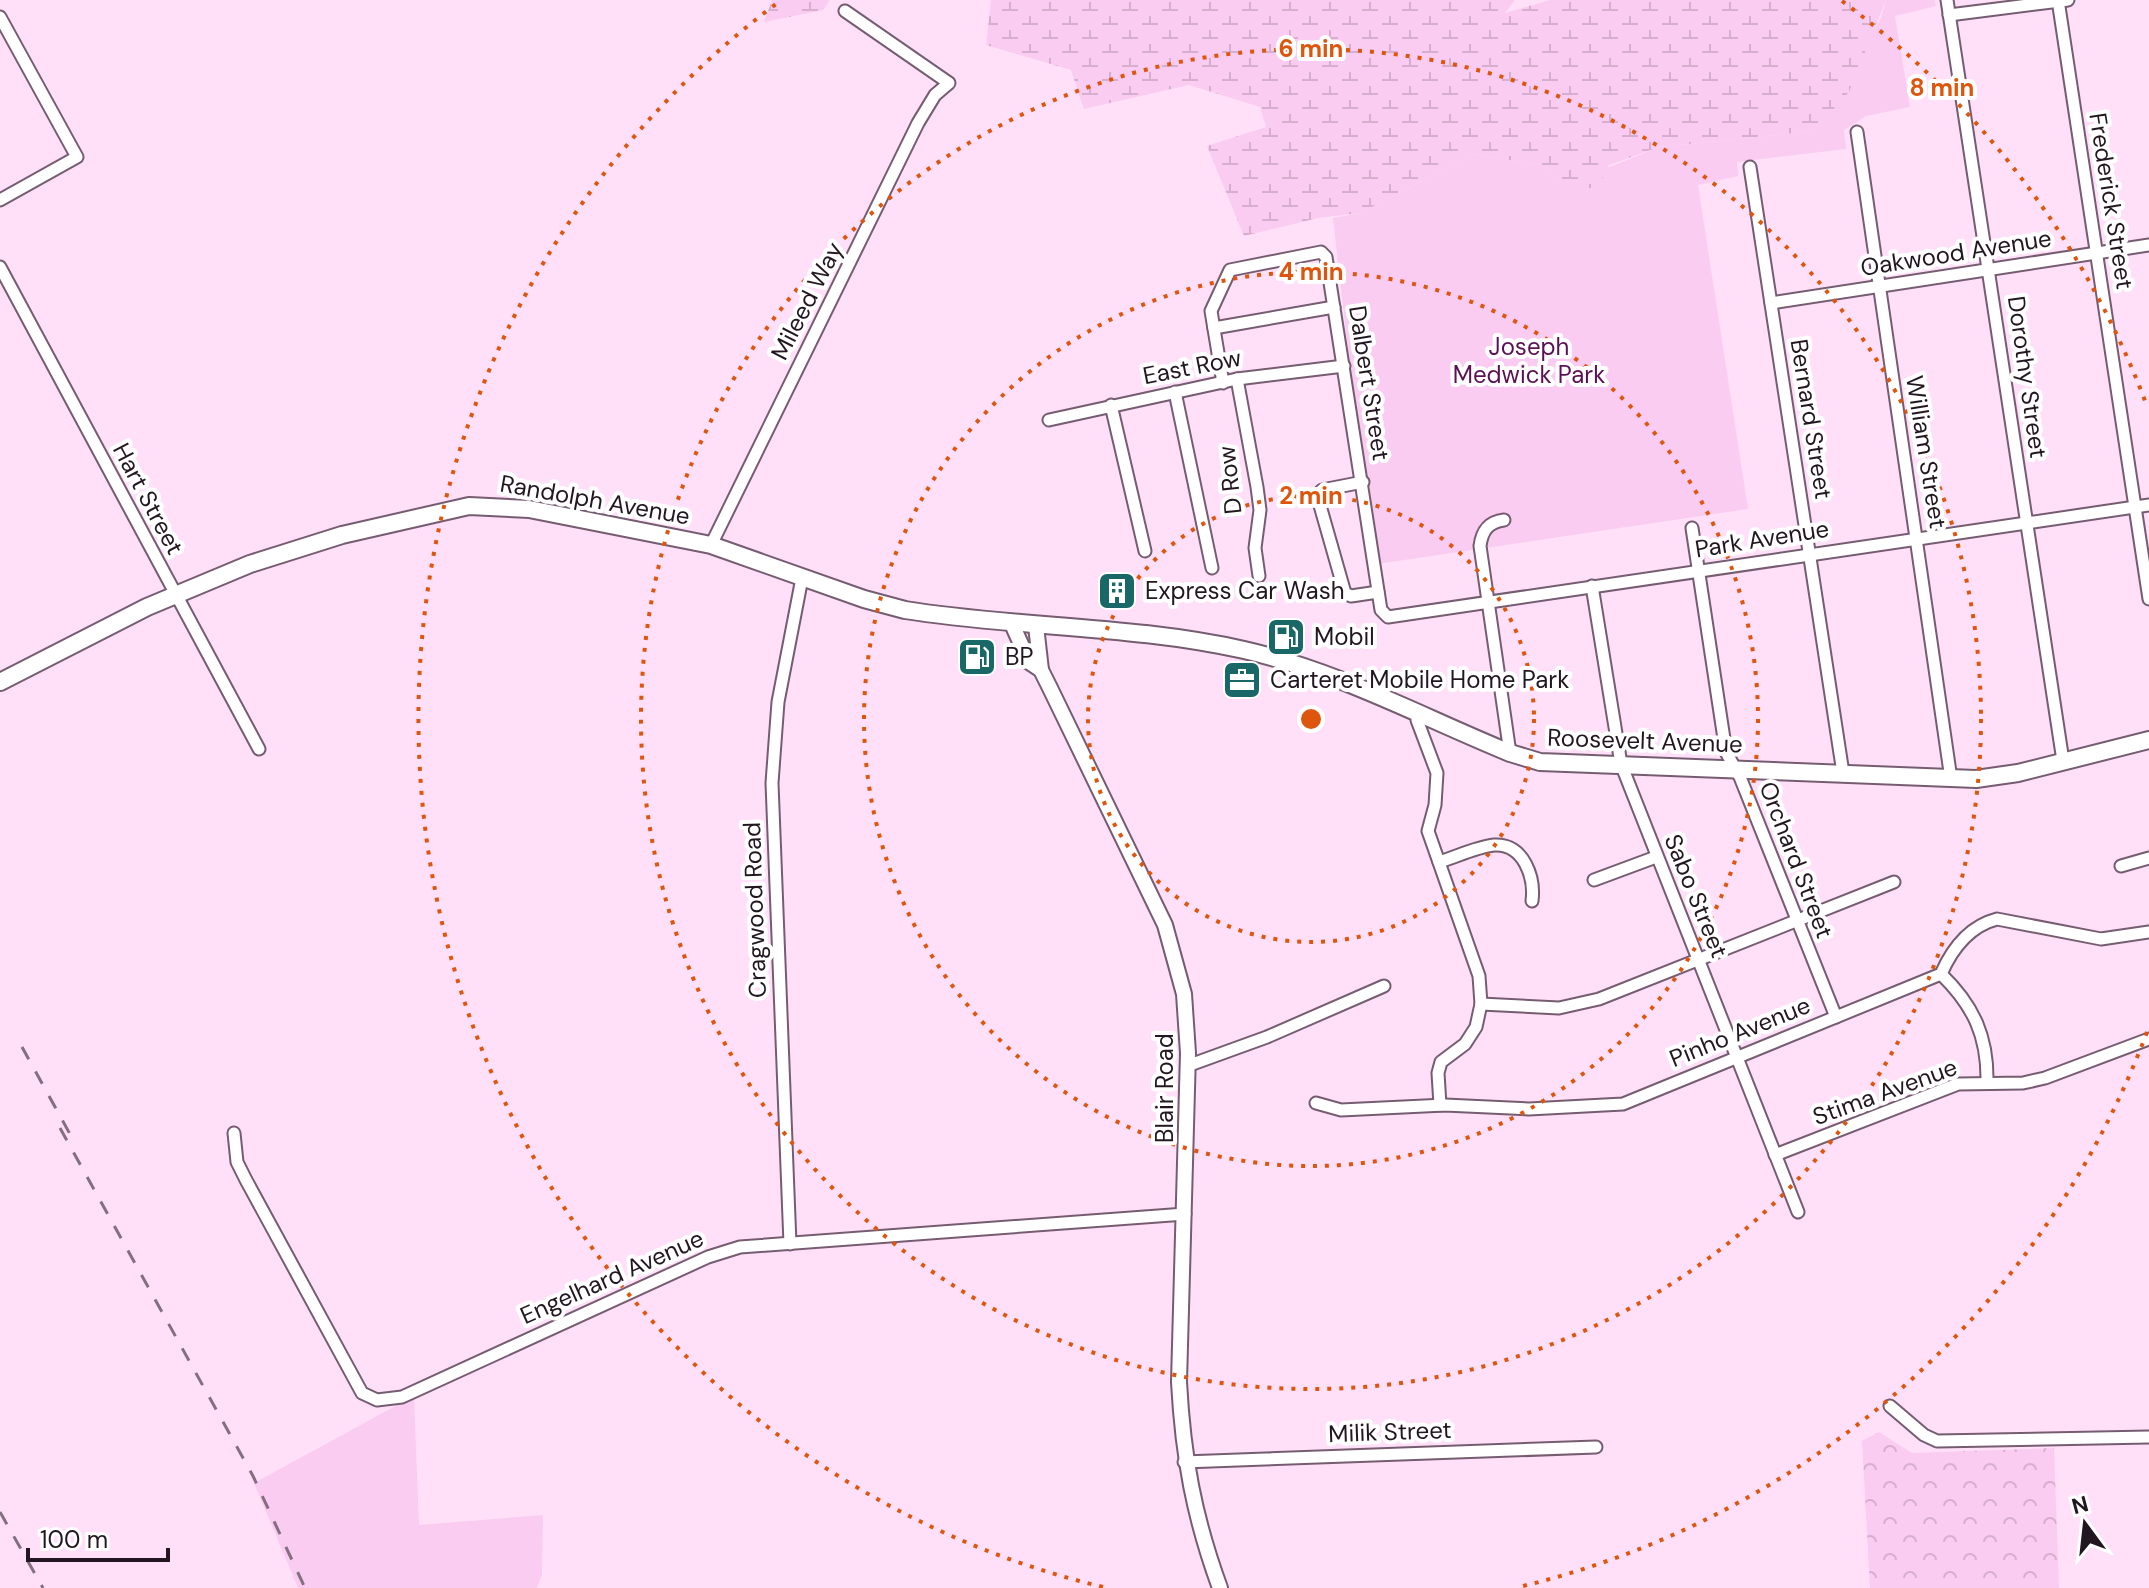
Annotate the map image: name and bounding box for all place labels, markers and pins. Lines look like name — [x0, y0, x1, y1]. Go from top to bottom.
building icon: Express Car Wash — [1096, 570, 1138, 612]
place label: Express Car Wash — [1145, 575, 1345, 606]
fuel station icon: Mobil — [1265, 616, 1307, 658]
place label: Mobil — [1314, 621, 1375, 652]
fuel station icon: BP — [956, 636, 998, 678]
place label: BP — [1005, 641, 1033, 672]
office icon: Carteret Mobile Home Park — [1221, 659, 1263, 701]
place label: Carteret Mobile Home Park — [1270, 664, 1569, 695]
centre of rings — [1297, 705, 1325, 733]

